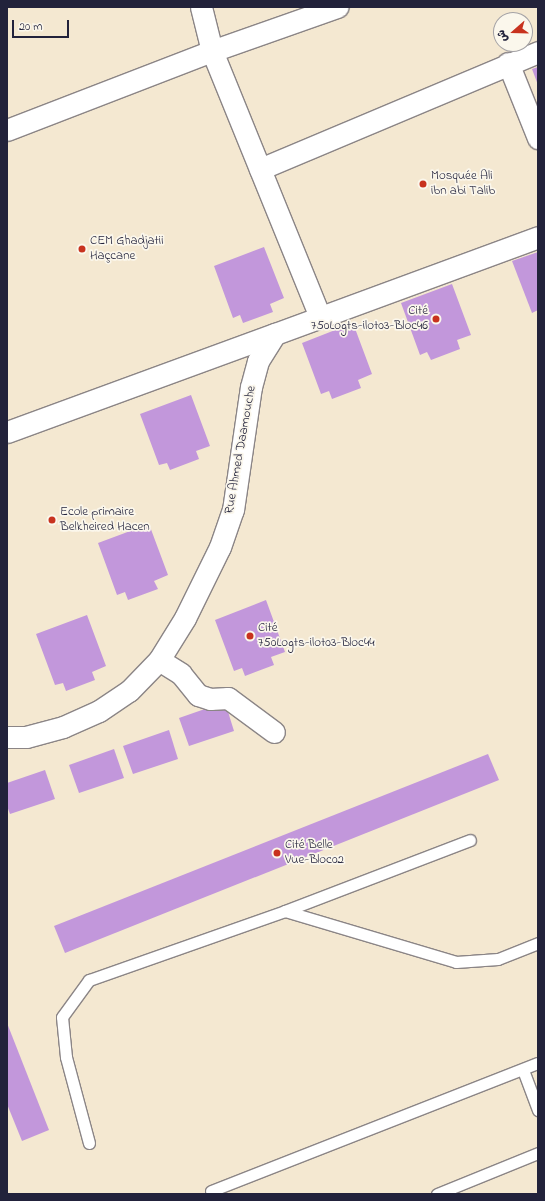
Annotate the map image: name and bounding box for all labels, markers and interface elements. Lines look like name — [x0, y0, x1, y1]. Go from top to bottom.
scale bar — [14, 12, 71, 38]
north arrow — [493, 12, 533, 52]
text: 20 m — [19, 18, 42, 36]
text: ش — [493, 27, 512, 44]
place label: Mosquée Ali ibn abi Talib — [431, 169, 495, 200]
marker: Mosquée Ali ibn abi Talib — [418, 179, 428, 189]
place label: CEM Ghadjatii Haçcane — [90, 234, 163, 265]
marker: CEM Ghadjatii Haçcane — [77, 244, 87, 254]
place label: Cité 750Logts-ilot03-Bloc46 — [311, 304, 428, 335]
marker: Cité 750Logts-ilot03-Bloc46 — [431, 314, 441, 324]
street label: Rue Ahmed Daamouche — [222, 385, 260, 515]
place label: Ecole primaire Belkheired Hacen — [60, 505, 150, 536]
marker: Ecole primaire Belkheired Hacen — [47, 515, 57, 525]
place label: Cité 750Logts-ilot03-Bloc44 — [258, 621, 375, 652]
marker: Cité 750Logts-ilot03-Bloc44 — [245, 631, 255, 641]
place label: Cité Belle Vue-Bloc02 — [285, 838, 344, 869]
marker: Cité Belle Vue-Bloc02 — [272, 848, 282, 858]

